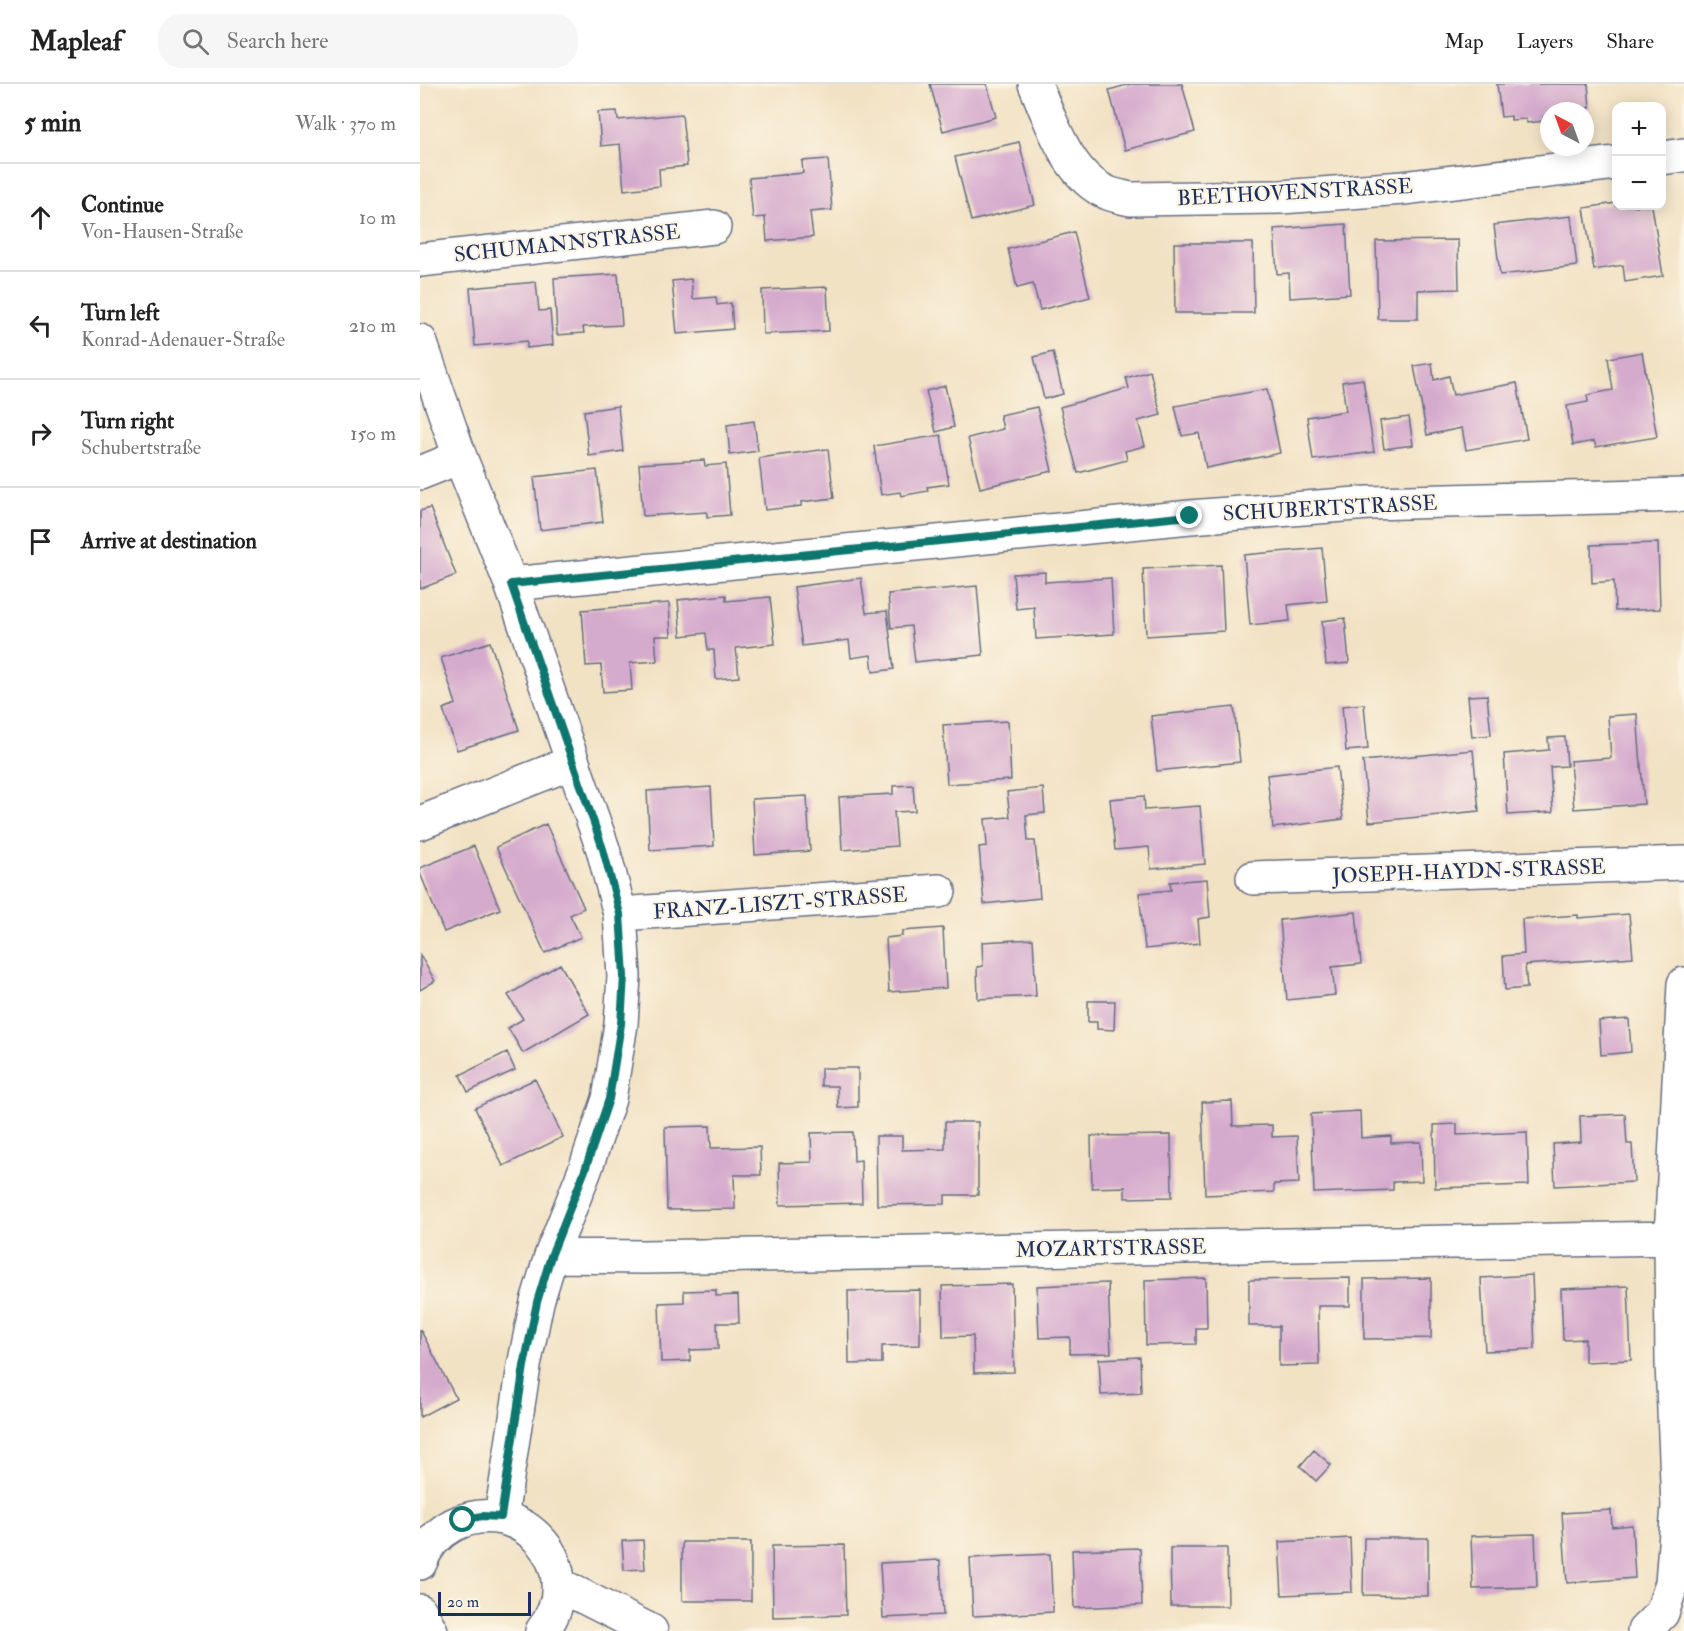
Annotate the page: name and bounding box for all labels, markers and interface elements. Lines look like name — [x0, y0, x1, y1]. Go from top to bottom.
search box — [158, 14, 578, 68]
text: Mapleaf — [30, 24, 122, 59]
icon: search — [179, 25, 212, 58]
text: Search here — [227, 27, 328, 55]
text: Map — [1444, 28, 1484, 55]
text: Layers — [1517, 28, 1573, 55]
text: Share — [1606, 28, 1654, 55]
north arrow — [1540, 102, 1594, 156]
map controls — [1612, 102, 1666, 210]
button: + — [1612, 102, 1666, 156]
text: 5 min — [24, 107, 81, 139]
text: Walk · 370 m — [295, 111, 396, 136]
button: − — [1612, 156, 1666, 210]
street label: BEETHOVENSTRASSE — [1177, 173, 1414, 212]
text: Continue — [81, 191, 164, 219]
icon: ahead — [24, 201, 57, 234]
text: 10 m — [359, 205, 396, 230]
street label: SCHUMANNSTRASSE — [453, 218, 681, 269]
text: Von-Hausen-Straße — [81, 219, 243, 244]
text: Turn left — [81, 299, 160, 327]
icon: left — [24, 309, 57, 342]
text: 210 m — [349, 313, 396, 338]
text: Konrad-Adenauer-Straße — [81, 327, 285, 352]
text: Turn right — [81, 407, 174, 435]
icon: right — [24, 417, 57, 450]
text: 150 m — [350, 421, 396, 446]
text: Schubertstraße — [81, 435, 201, 460]
street label: SCHUBERTSTRASSE — [1222, 489, 1438, 528]
route end — [1176, 502, 1202, 528]
icon: arrive — [24, 525, 57, 558]
text: Arrive at destination — [81, 527, 257, 555]
street label: JOSEPH-HAYDN-STRASSE — [1331, 853, 1606, 890]
street label: FRANZ-LISZT-STRASSE — [652, 881, 908, 926]
street label: MOZARTSTRASSE — [1015, 1233, 1207, 1264]
route start — [449, 1506, 475, 1532]
scale bar — [438, 1589, 531, 1616]
text: 20 m — [447, 1592, 479, 1612]

